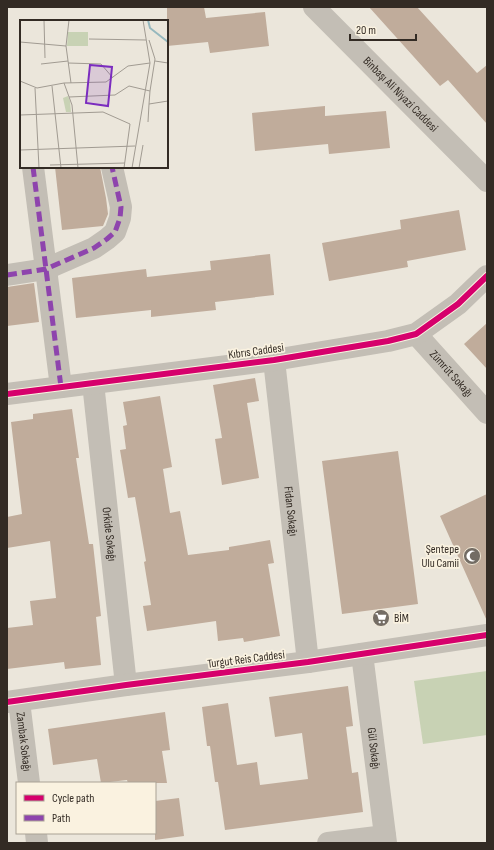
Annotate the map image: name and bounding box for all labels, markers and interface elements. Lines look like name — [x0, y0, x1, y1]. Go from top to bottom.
scale bar — [350, 16, 416, 42]
inset map — [20, 20, 168, 168]
text: 20 m — [356, 23, 376, 38]
street label: Binbaşı Ali Niyazi Caddesi — [360, 54, 441, 135]
street label: Kıbrıs Caddesi — [227, 340, 285, 363]
street label: Zümrüt Sokağı — [426, 347, 476, 400]
street label: Fidan Sokağı — [280, 485, 301, 537]
street label: Orkide Sokağı — [99, 506, 119, 562]
place label: Şentepe Ulu Camii — [421, 542, 459, 571]
mosque icon: Şentepe Ulu Camii — [462, 546, 482, 566]
supermarket icon: BİM — [371, 608, 391, 628]
place label: BİM — [394, 611, 409, 626]
street label: Turgut Reis Caddesi — [207, 647, 286, 672]
street label: Zambak Sokağı — [12, 711, 35, 772]
street label: Gül Sokağı — [363, 727, 384, 770]
legend — [16, 782, 156, 834]
text: Cycle path — [52, 791, 94, 806]
text: Path — [52, 811, 70, 826]

